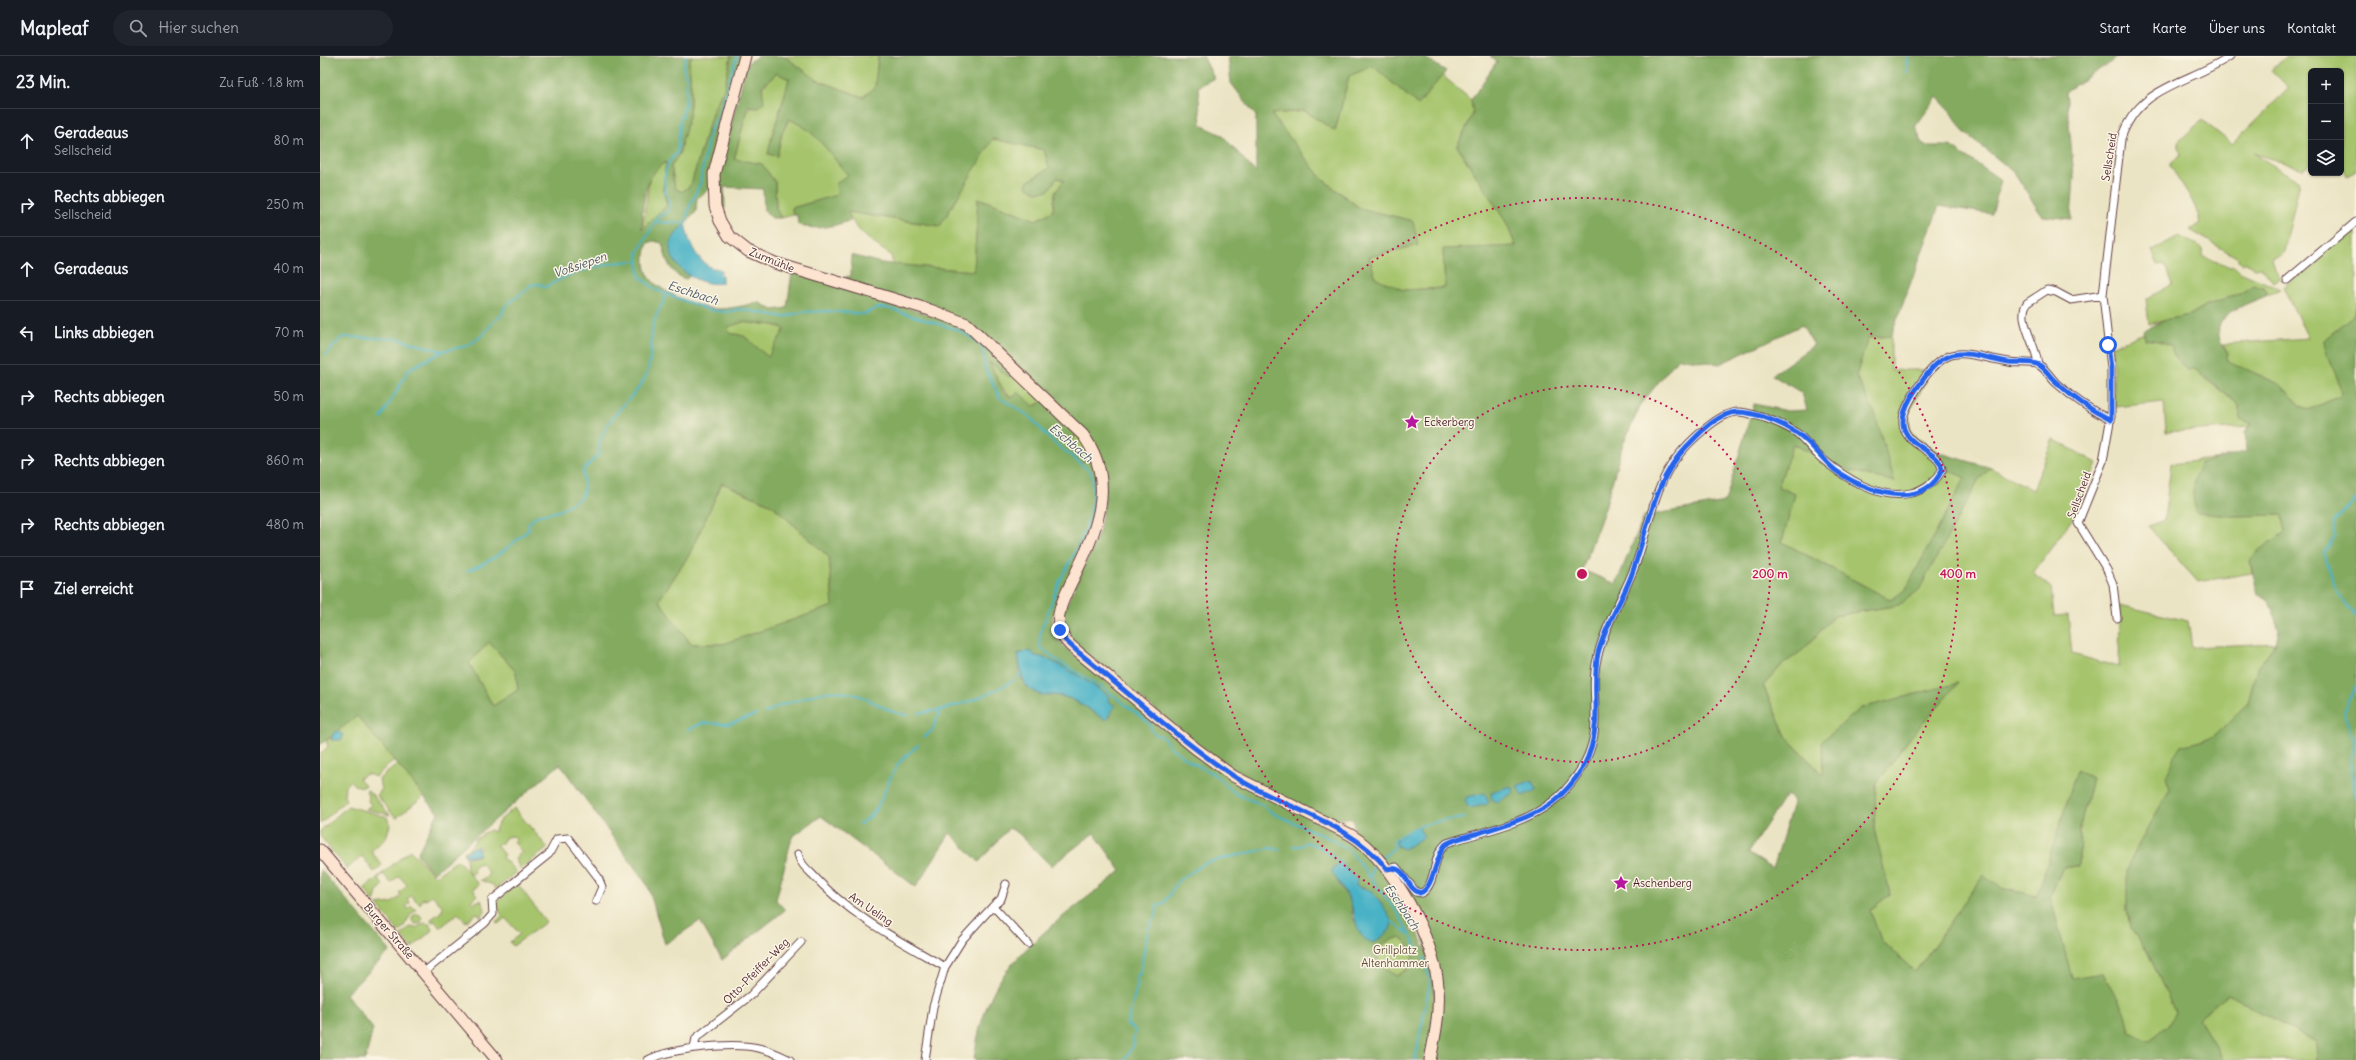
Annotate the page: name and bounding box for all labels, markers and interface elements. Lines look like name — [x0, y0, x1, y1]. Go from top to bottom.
search box — [113, 10, 393, 46]
text: Mapleaf — [20, 16, 89, 40]
icon: search — [127, 17, 149, 39]
text: Hier suchen — [159, 18, 239, 37]
text: Start — [2100, 19, 2130, 37]
text: Karte — [2152, 19, 2187, 37]
text: Über uns — [2209, 19, 2265, 37]
text: Kontakt — [2287, 19, 2336, 37]
map controls — [2308, 68, 2344, 176]
button: + — [2308, 68, 2344, 104]
text: 23 Min. — [16, 71, 70, 93]
text: Zu Fuß · 1.8 km — [219, 74, 304, 91]
button: − — [2308, 104, 2344, 140]
text: Geradeaus — [54, 123, 128, 142]
icon: ahead — [16, 130, 38, 152]
street label: Sellscheid — [2098, 131, 2120, 182]
text: 80 m — [273, 132, 304, 149]
button: layers — [2308, 140, 2344, 176]
text: Sellscheid — [54, 142, 112, 159]
text: Rechts abbiegen — [54, 187, 165, 206]
icon: right — [16, 194, 38, 216]
text: 250 m — [266, 196, 304, 213]
text: Sellscheid — [54, 206, 112, 223]
street label: Zurmühle — [747, 245, 797, 275]
water label: Voßsiepen — [551, 248, 609, 281]
icon: ahead — [16, 258, 38, 280]
text: Geradeaus — [54, 259, 128, 278]
text: 40 m — [273, 260, 304, 277]
water label: Eschbach — [666, 277, 721, 308]
icon: left — [16, 322, 38, 344]
text: Links abbiegen — [54, 323, 154, 342]
text: 70 m — [275, 324, 304, 341]
route start — [2099, 336, 2117, 354]
icon: right — [16, 386, 38, 408]
text: Rechts abbiegen — [54, 387, 165, 406]
text: 50 m — [273, 388, 304, 405]
place icon: Eckerberg — [1403, 413, 1421, 431]
place label: Eckerberg — [1424, 415, 1474, 429]
water label: Eschbach — [1047, 420, 1097, 466]
icon: right — [16, 450, 38, 472]
text: Rechts abbiegen — [54, 451, 165, 470]
text: 860 m — [266, 452, 304, 469]
street label: Sellscheid — [2064, 469, 2094, 520]
icon: right — [16, 514, 38, 536]
text: Rechts abbiegen — [54, 515, 165, 534]
text: 480 m — [266, 516, 304, 533]
text: 200 m — [1752, 566, 1788, 581]
text: 400 m — [1940, 566, 1977, 581]
centre of rings — [1575, 567, 1589, 581]
icon: arrive — [16, 578, 38, 600]
text: Ziel erreicht — [54, 579, 133, 598]
route end — [1051, 621, 1069, 639]
place icon: Aschenberg — [1612, 874, 1630, 892]
place label: Aschenberg — [1633, 876, 1692, 890]
water label: Eschbach — [1382, 881, 1424, 933]
street label: Am Ueling — [846, 889, 896, 929]
street label: Burger Straße — [361, 900, 417, 962]
street label: Otto-Pfeiffer-Weg — [720, 935, 792, 1007]
park label: Grillplatz Altenhammer — [1361, 943, 1429, 970]

